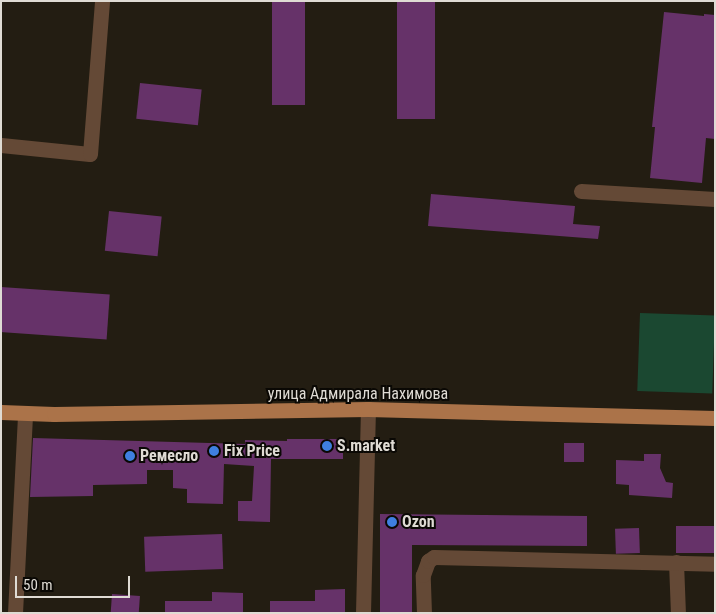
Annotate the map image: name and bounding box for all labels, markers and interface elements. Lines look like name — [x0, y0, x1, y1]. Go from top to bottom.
street label: улица Адмирала Нахимова — [268, 384, 448, 404]
place label: S.market — [337, 436, 395, 456]
marker: S.market — [321, 440, 333, 452]
place label: Fix Price — [224, 441, 280, 461]
marker: Fix Price — [208, 445, 220, 457]
place label: Ремесло — [140, 446, 198, 466]
marker: Ремесло — [124, 450, 136, 462]
place label: Ozon — [402, 512, 435, 532]
marker: Ozon — [386, 516, 398, 528]
scale bar — [18, 566, 132, 598]
text: 50 m — [23, 576, 53, 594]

